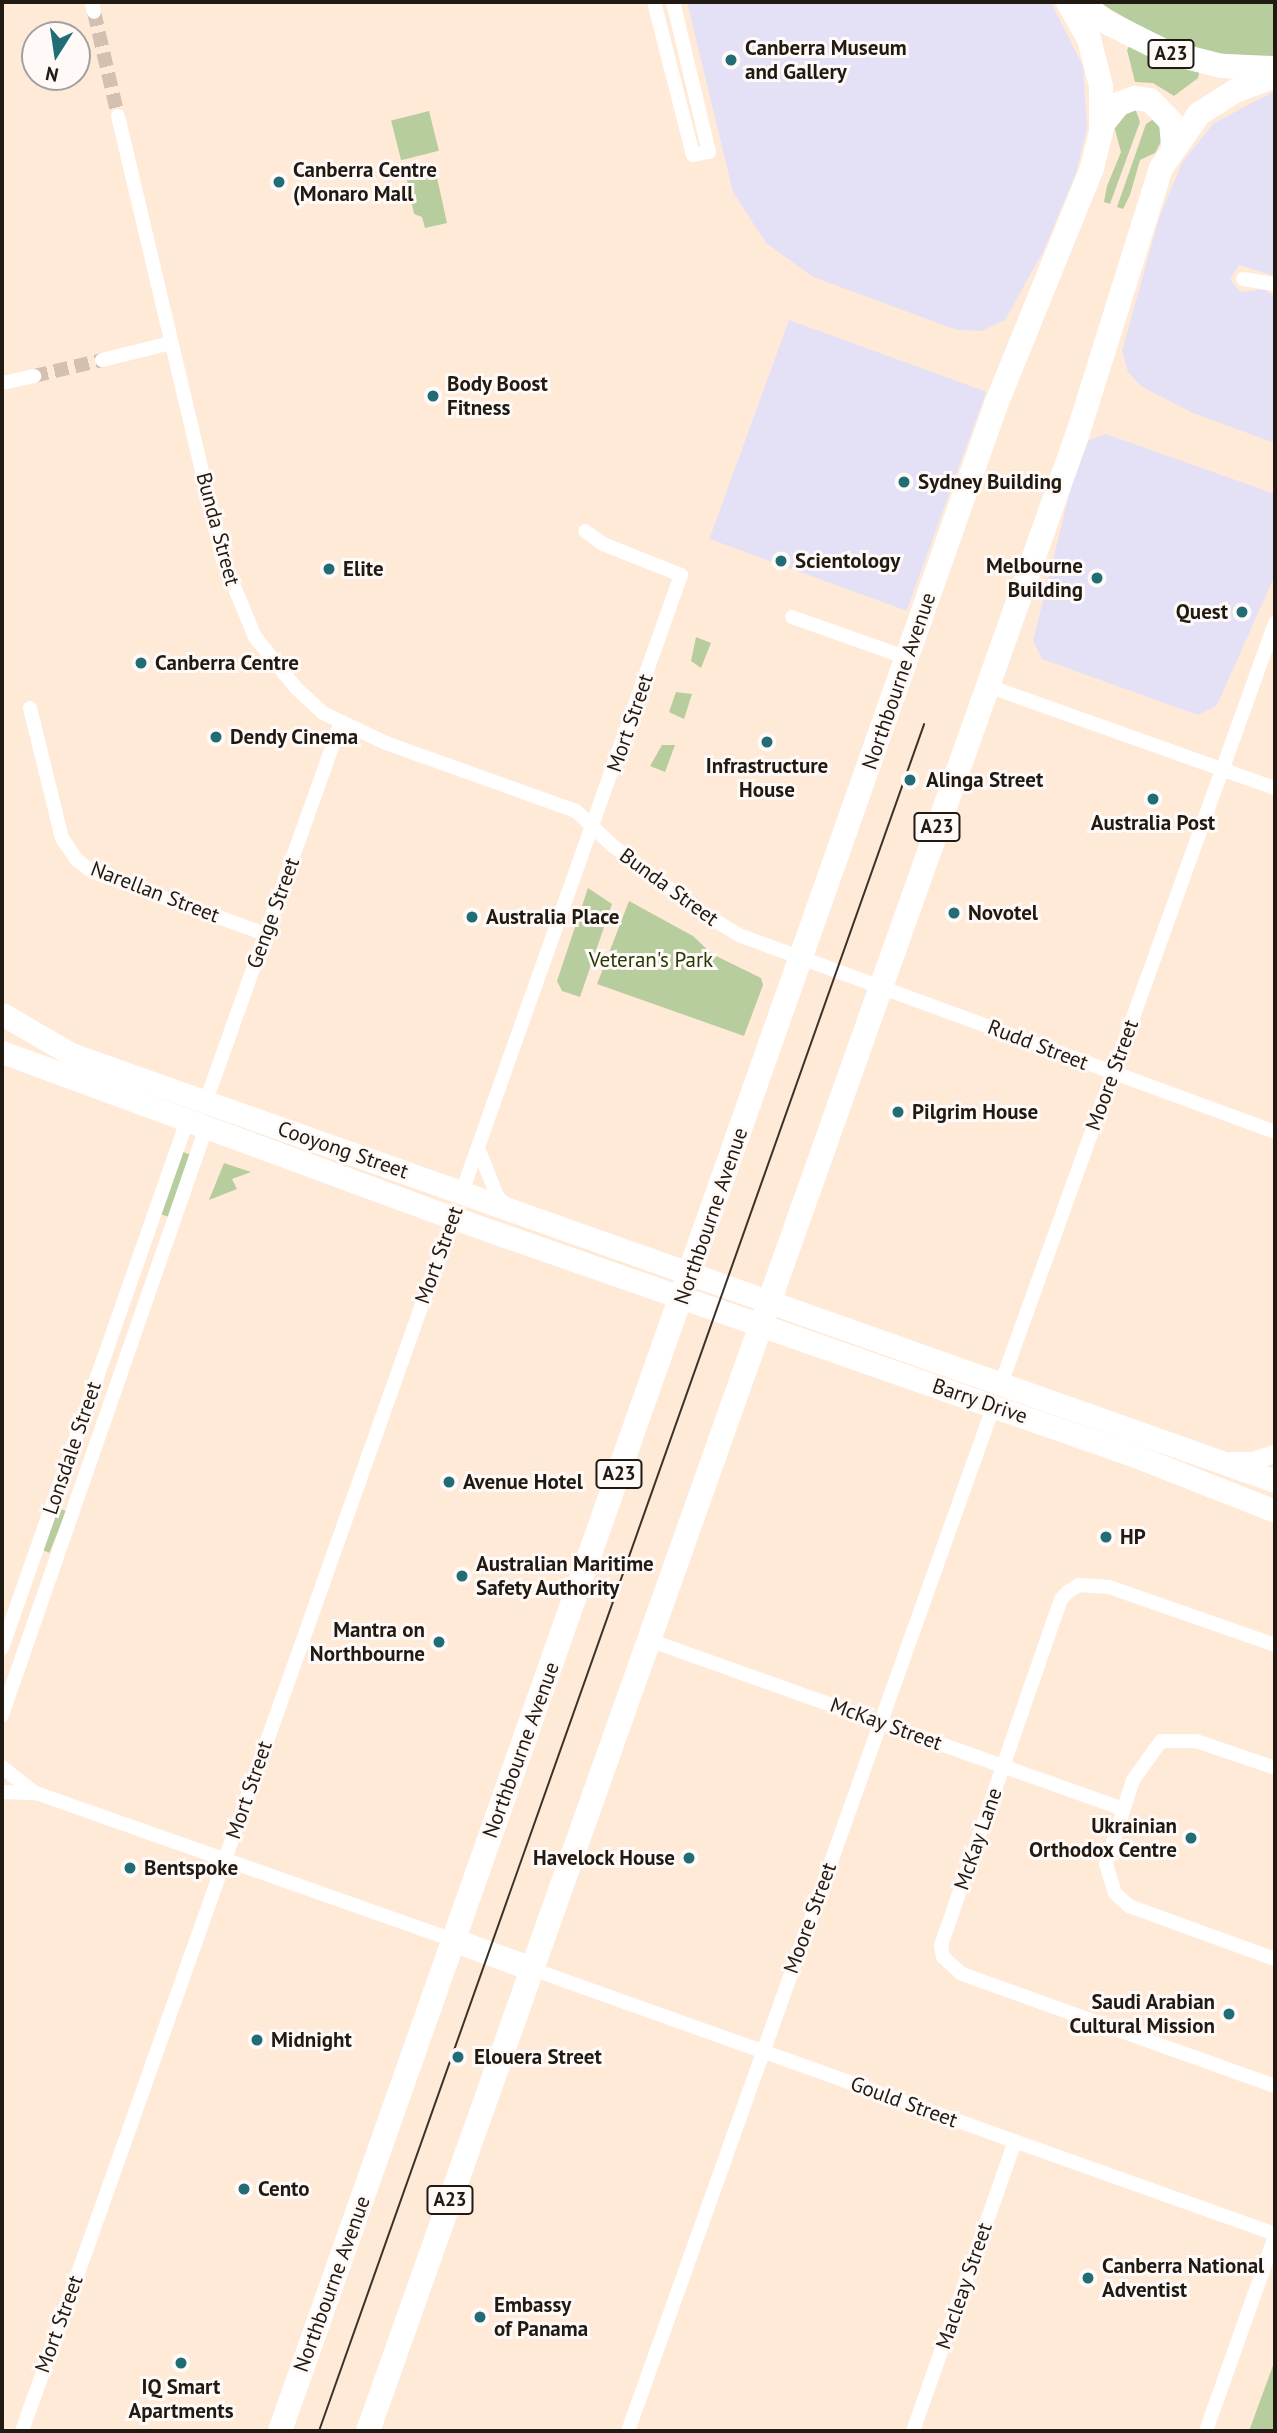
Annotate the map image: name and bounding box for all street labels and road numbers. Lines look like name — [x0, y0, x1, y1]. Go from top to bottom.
road number: A23 — [1146, 38, 1196, 70]
street label: Bunda Street — [191, 470, 245, 588]
street label: Northbourne Avenue — [857, 589, 941, 773]
street label: Mort Street — [601, 671, 659, 775]
road number: A23 — [912, 812, 962, 842]
street label: Bunda Street — [615, 843, 723, 931]
street label: Genge Street — [241, 854, 305, 972]
street label: Narellan Street — [87, 856, 223, 928]
street label: Rudd Street — [984, 1014, 1092, 1076]
street label: Moore Street — [1080, 1016, 1144, 1134]
street label: Cooyong Street — [274, 1116, 412, 1184]
street label: Northbourne Avenue — [669, 1124, 753, 1308]
street label: Mort Street — [410, 1203, 468, 1307]
street label: Barry Drive — [929, 1373, 1031, 1429]
street label: Lonsdale Street — [37, 1378, 107, 1518]
road number: A23 — [594, 1458, 644, 1490]
street label: Northbourne Avenue — [477, 1658, 565, 1842]
street label: McKay Street — [826, 1692, 946, 1756]
street label: Mort Street — [220, 1738, 278, 1842]
street label: McKay Lane — [949, 1784, 1007, 1894]
street label: Moore Street — [778, 1859, 842, 1977]
street label: Gould Street — [847, 2071, 961, 2133]
road number: A23 — [426, 2184, 475, 2216]
street label: Northbourne Avenue — [288, 2192, 376, 2376]
street label: Macleay Street — [930, 2219, 998, 2353]
street label: Mort Street — [30, 2272, 88, 2376]

